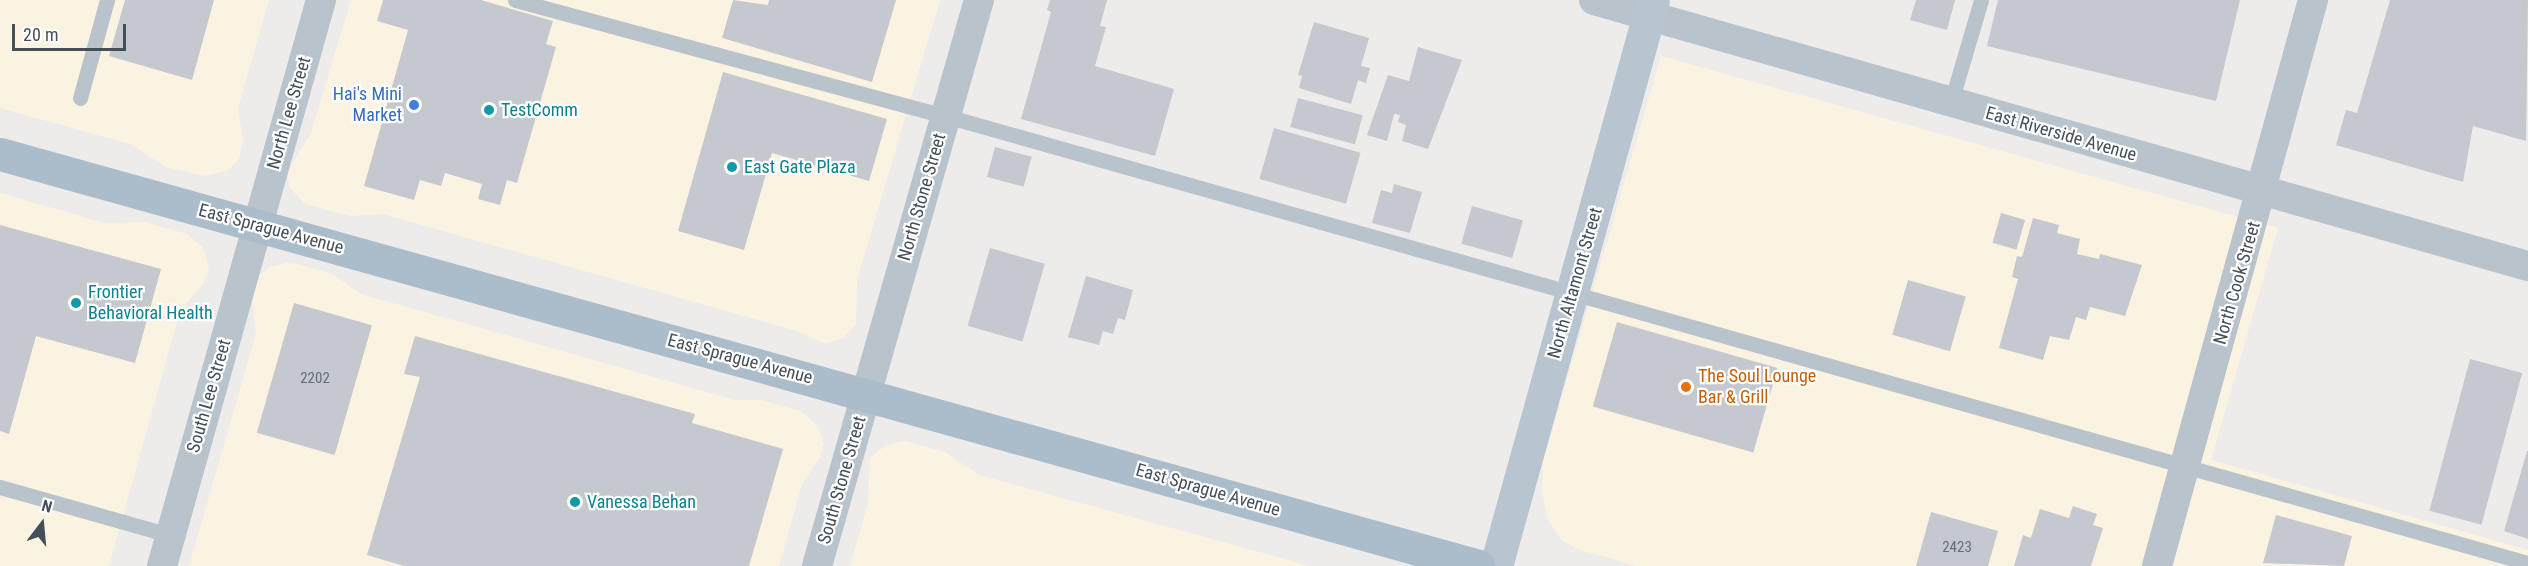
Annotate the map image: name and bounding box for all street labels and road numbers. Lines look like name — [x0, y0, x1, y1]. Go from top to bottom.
street label: North Lee Street — [263, 54, 315, 172]
street label: East Riverside Avenue — [1983, 102, 2139, 166]
street label: North Stone Street — [894, 131, 950, 263]
street label: East Sprague Avenue — [196, 199, 346, 259]
street label: North Altamont Street — [1543, 205, 1607, 361]
street label: North Cook Street — [2209, 219, 2265, 347]
street label: East Sprague Avenue — [665, 329, 815, 389]
street label: South Lee Street — [182, 337, 236, 455]
street label: South Stone Street — [813, 413, 871, 547]
street label: East Sprague Avenue — [1133, 459, 1283, 521]

